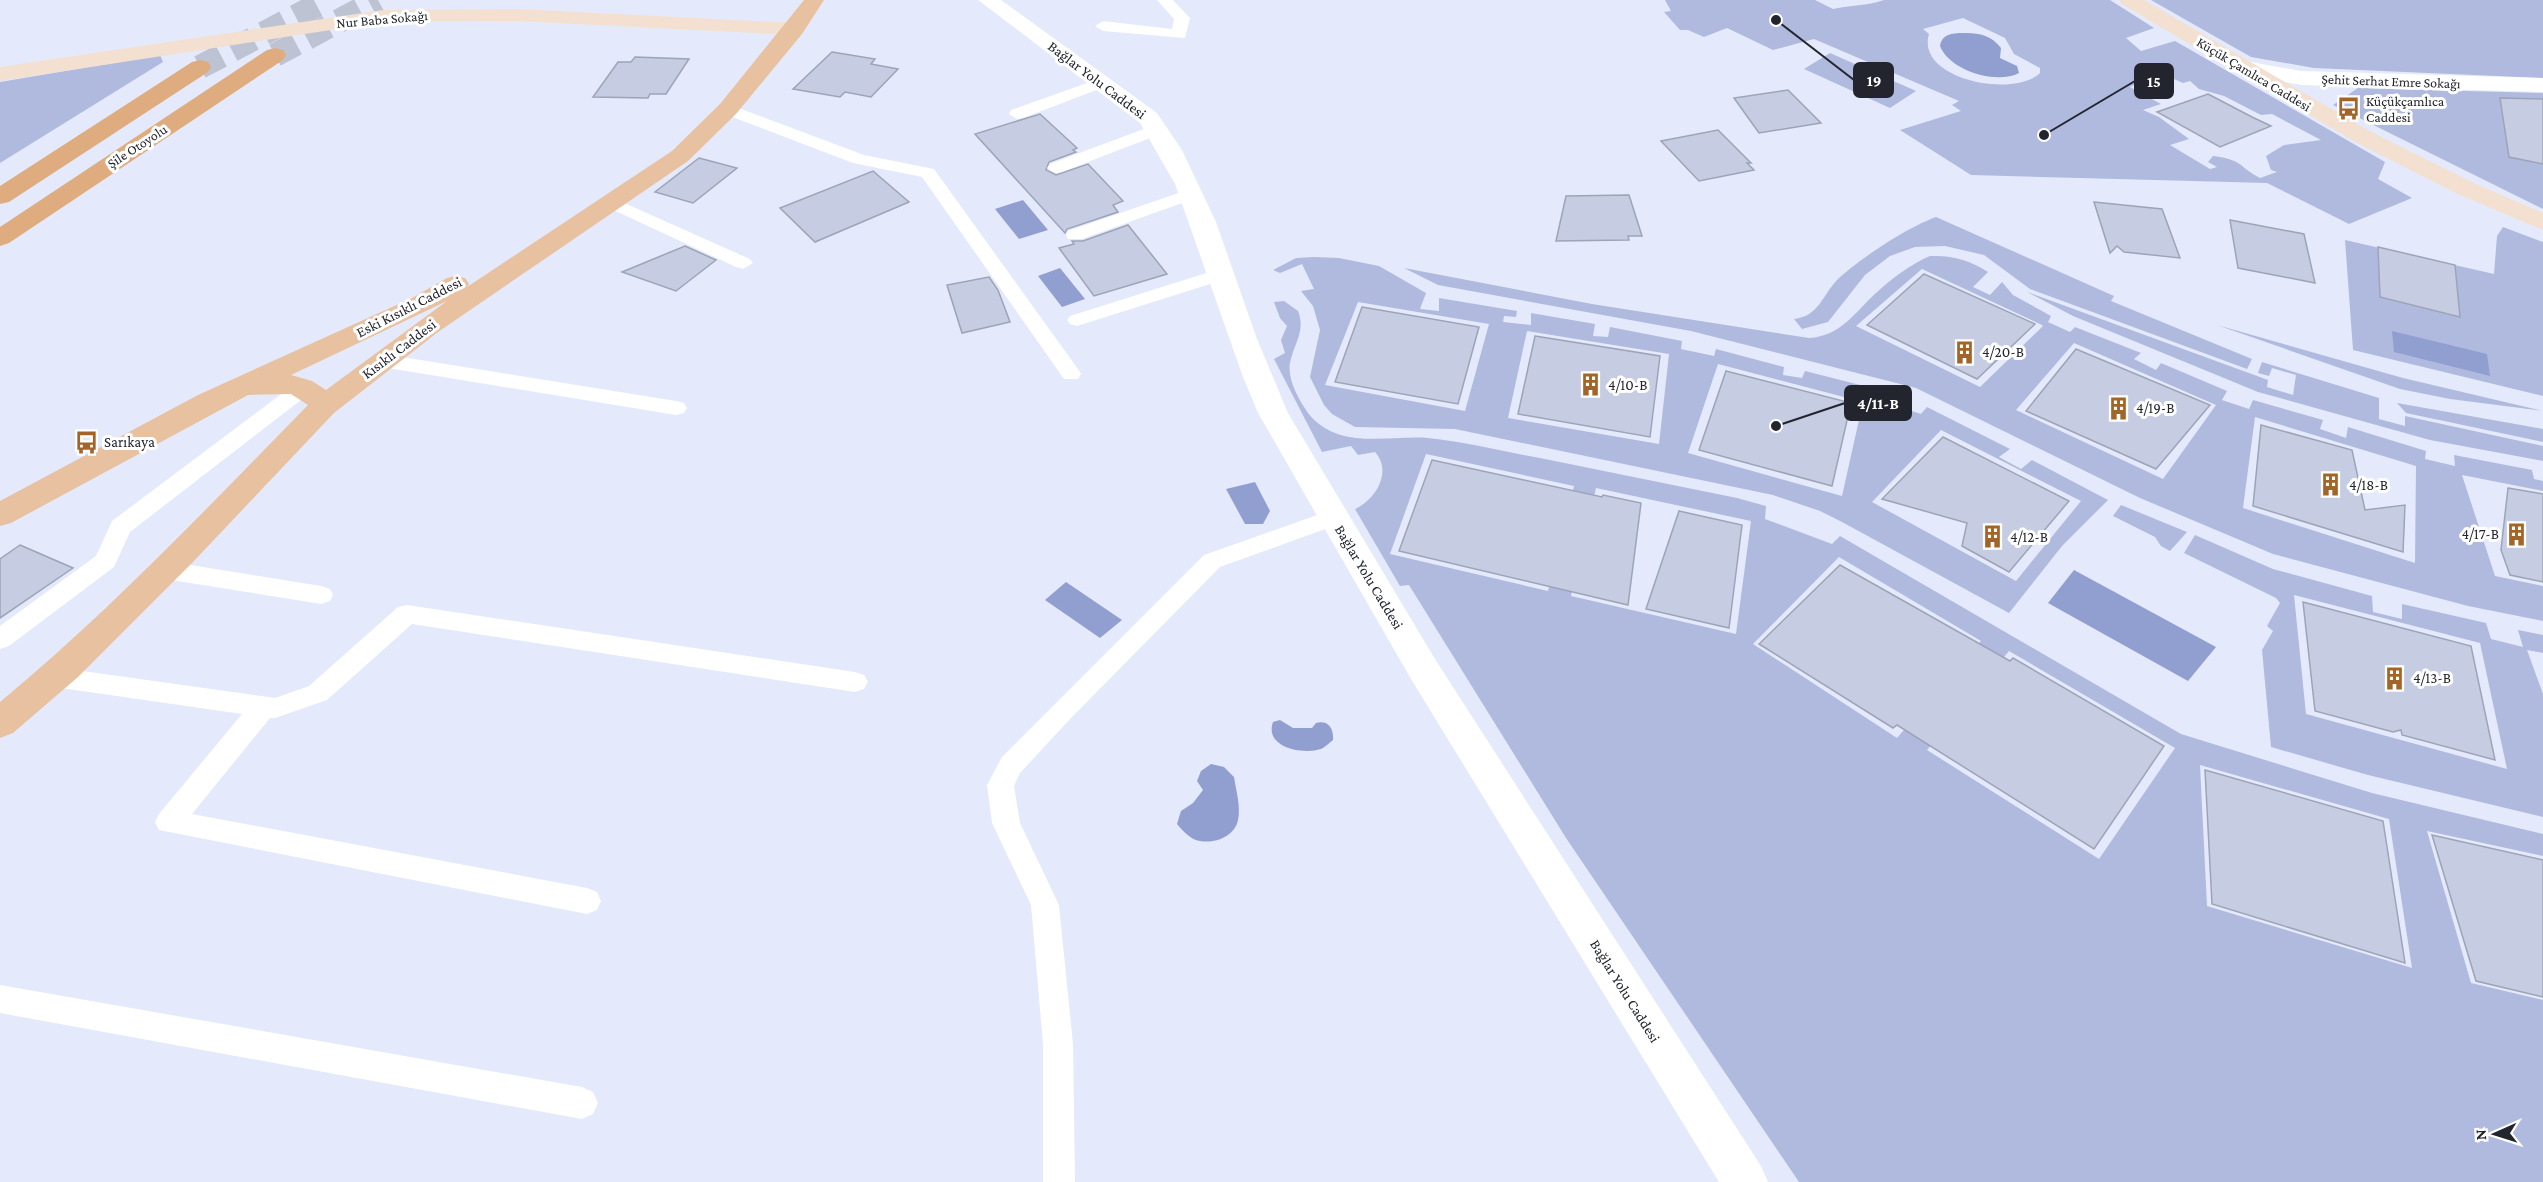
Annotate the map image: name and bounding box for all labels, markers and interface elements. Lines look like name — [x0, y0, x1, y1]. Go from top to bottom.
street label: Nur Baba Sokağı — [336, 7, 429, 31]
street label: Küçük Çamlıca Caddesi — [2194, 33, 2314, 115]
street label: Bağlar Yolu Caddesi — [1044, 38, 1149, 123]
callout: 19 — [1854, 63, 1893, 97]
callout: 15 — [2135, 64, 2173, 98]
street label: Şehit Serhat Emre Sokağı — [2321, 71, 2461, 91]
text: 19 — [1867, 72, 1881, 89]
text: 15 — [2147, 73, 2161, 90]
place label: Küçükçamlıca Caddesi — [2366, 93, 2445, 125]
bus stop icon: Küçükçamlıca Caddesi — [2335, 96, 2361, 122]
street label: Şile Otoyolu — [104, 120, 170, 171]
street label: Eski Kısıklı Caddesi — [354, 273, 464, 340]
street label: Kısıklı Caddesi — [359, 316, 439, 382]
building icon: 4/20-B — [1951, 339, 1977, 365]
place label: 4/20-B — [1982, 344, 2024, 360]
building icon: 4/10-B — [1577, 372, 1603, 398]
place label: 4/10-B — [1608, 377, 1647, 393]
callout: 4/11-B — [1845, 386, 1911, 420]
text: 4/11-B — [1857, 395, 1899, 412]
building icon: 4/19-B — [2105, 395, 2131, 421]
place label: 4/19-B — [2136, 400, 2174, 416]
bus stop icon: Sarıkaya — [73, 429, 99, 455]
place label: Sarıkaya — [104, 434, 155, 451]
building icon: 4/18-B — [2318, 472, 2344, 498]
place label: 4/18-B — [2349, 477, 2388, 493]
building icon: 4/17-B — [2504, 521, 2530, 547]
street label: Bağlar Yolu Caddesi — [1331, 522, 1406, 632]
building icon: 4/12-B — [1979, 524, 2005, 550]
place label: 4/17-B — [2462, 526, 2499, 542]
place label: 4/12-B — [2010, 529, 2048, 545]
building icon: 4/13-B — [2382, 665, 2408, 691]
place label: 4/13-B — [2413, 670, 2451, 686]
street label: Bağlar Yolu Caddesi — [1586, 937, 1663, 1046]
north arrow — [2465, 1104, 2525, 1164]
text: N — [2472, 1129, 2489, 1141]

